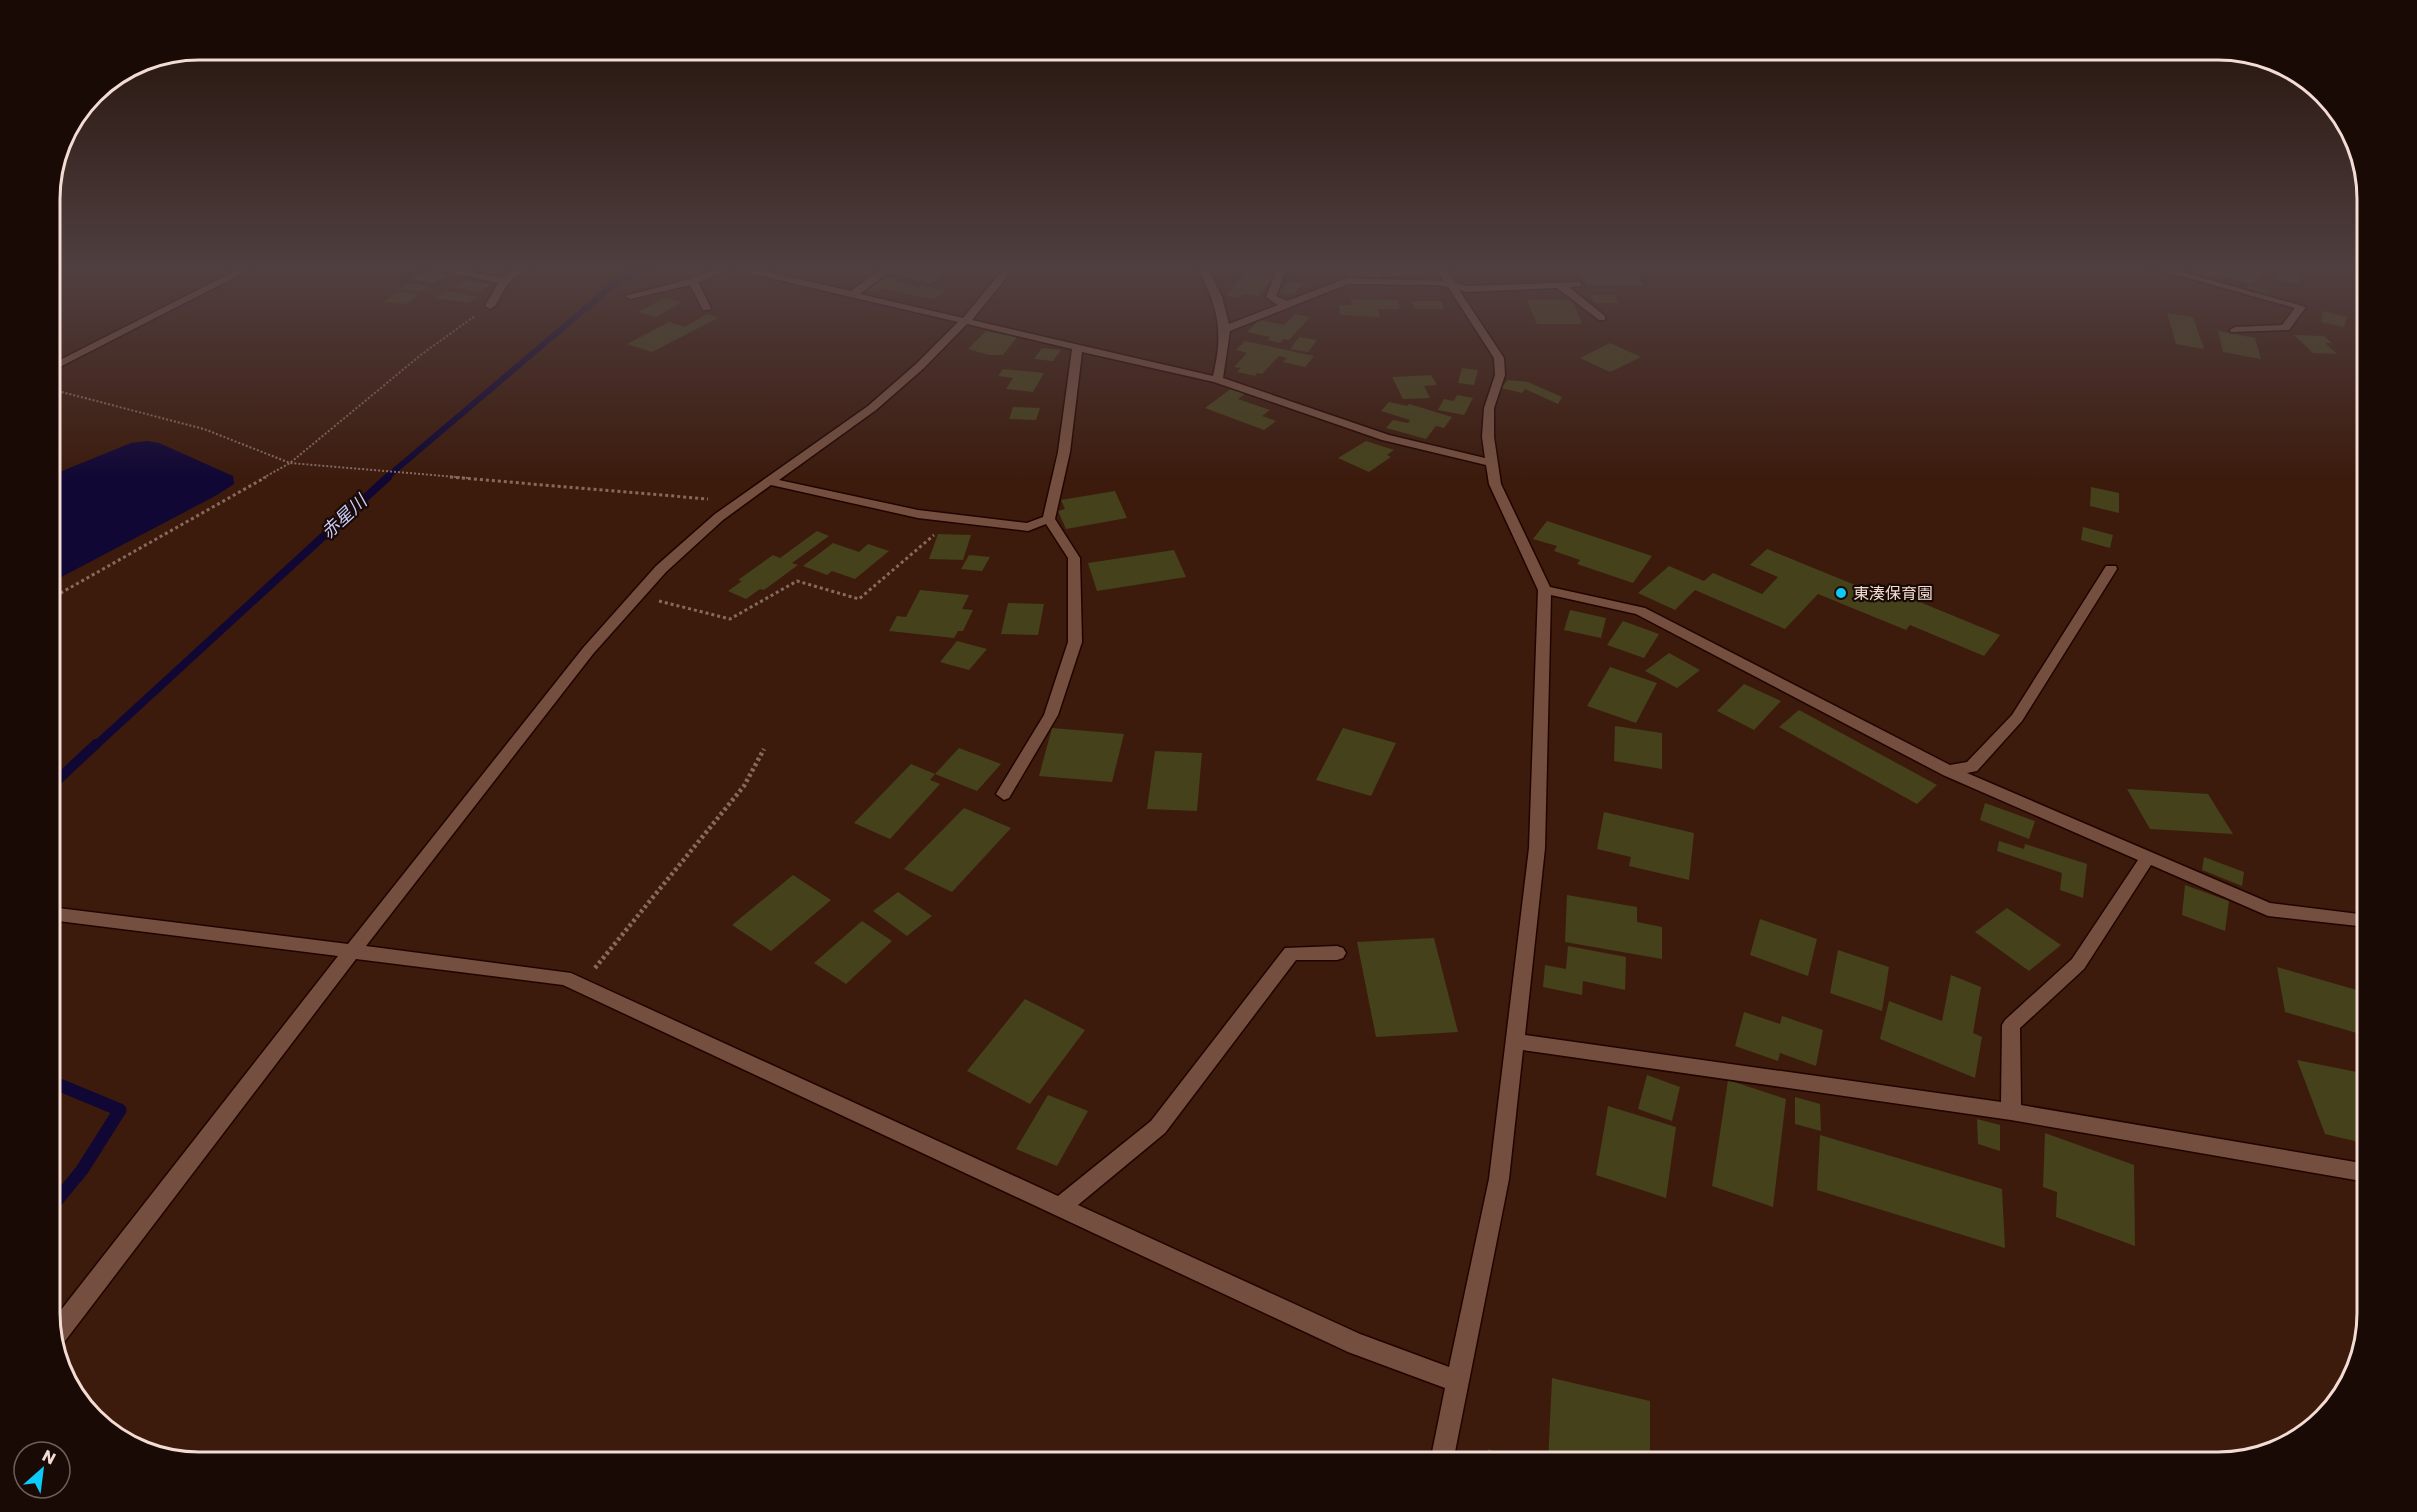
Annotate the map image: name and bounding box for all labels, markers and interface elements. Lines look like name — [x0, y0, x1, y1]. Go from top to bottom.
water label: 赤星川 — [315, 488, 373, 544]
place label: 東湊保育園 — [1853, 582, 1933, 605]
marker: 東湊保育園 — [1834, 586, 1848, 600]
north arrow — [12, 1440, 72, 1500]
text: N — [38, 1444, 60, 1470]

